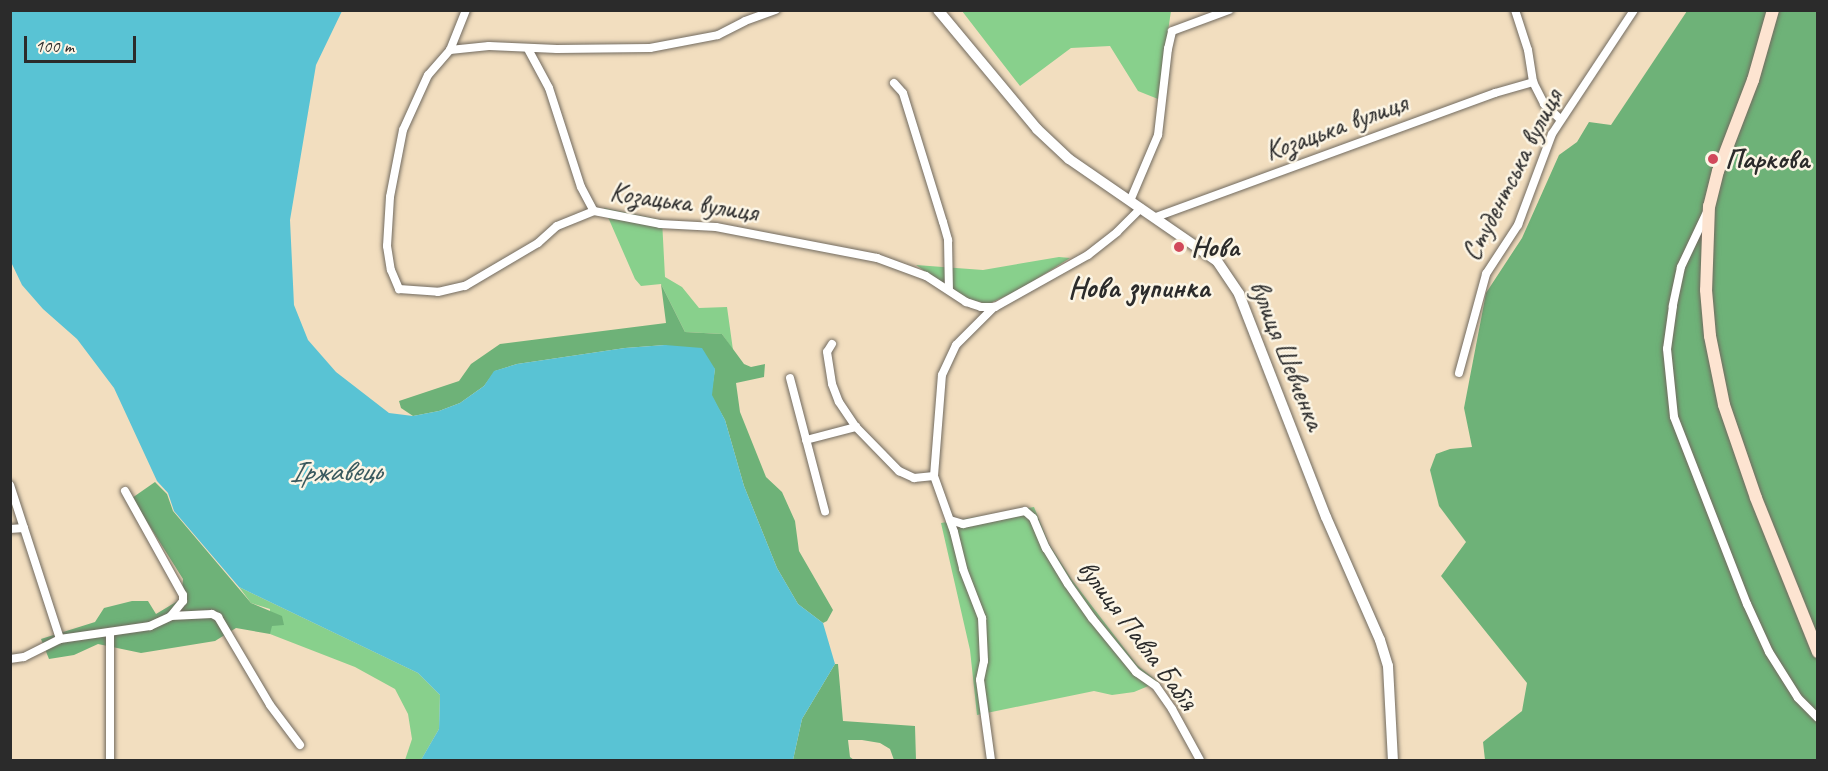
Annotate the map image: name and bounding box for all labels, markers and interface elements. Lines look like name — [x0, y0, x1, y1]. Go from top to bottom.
scale bar — [27, 24, 140, 62]
text: 100 m — [35, 35, 74, 57]
street label: Студентська вулиця — [1454, 84, 1570, 266]
street label: Козацька вулиця — [1261, 86, 1411, 168]
place label: Паркова — [1725, 142, 1809, 176]
marker: Паркова — [1706, 152, 1720, 166]
street label: Козацька вулиця — [608, 175, 760, 229]
place label: Нова — [1191, 230, 1239, 264]
marker: Нова — [1172, 240, 1186, 254]
district label: Нова зупинка — [1066, 269, 1212, 305]
street label: вулиця Шевченка — [1242, 275, 1332, 435]
water label: Іржавець — [289, 452, 381, 490]
street label: вулиця Павла Бабія — [1070, 553, 1206, 717]

